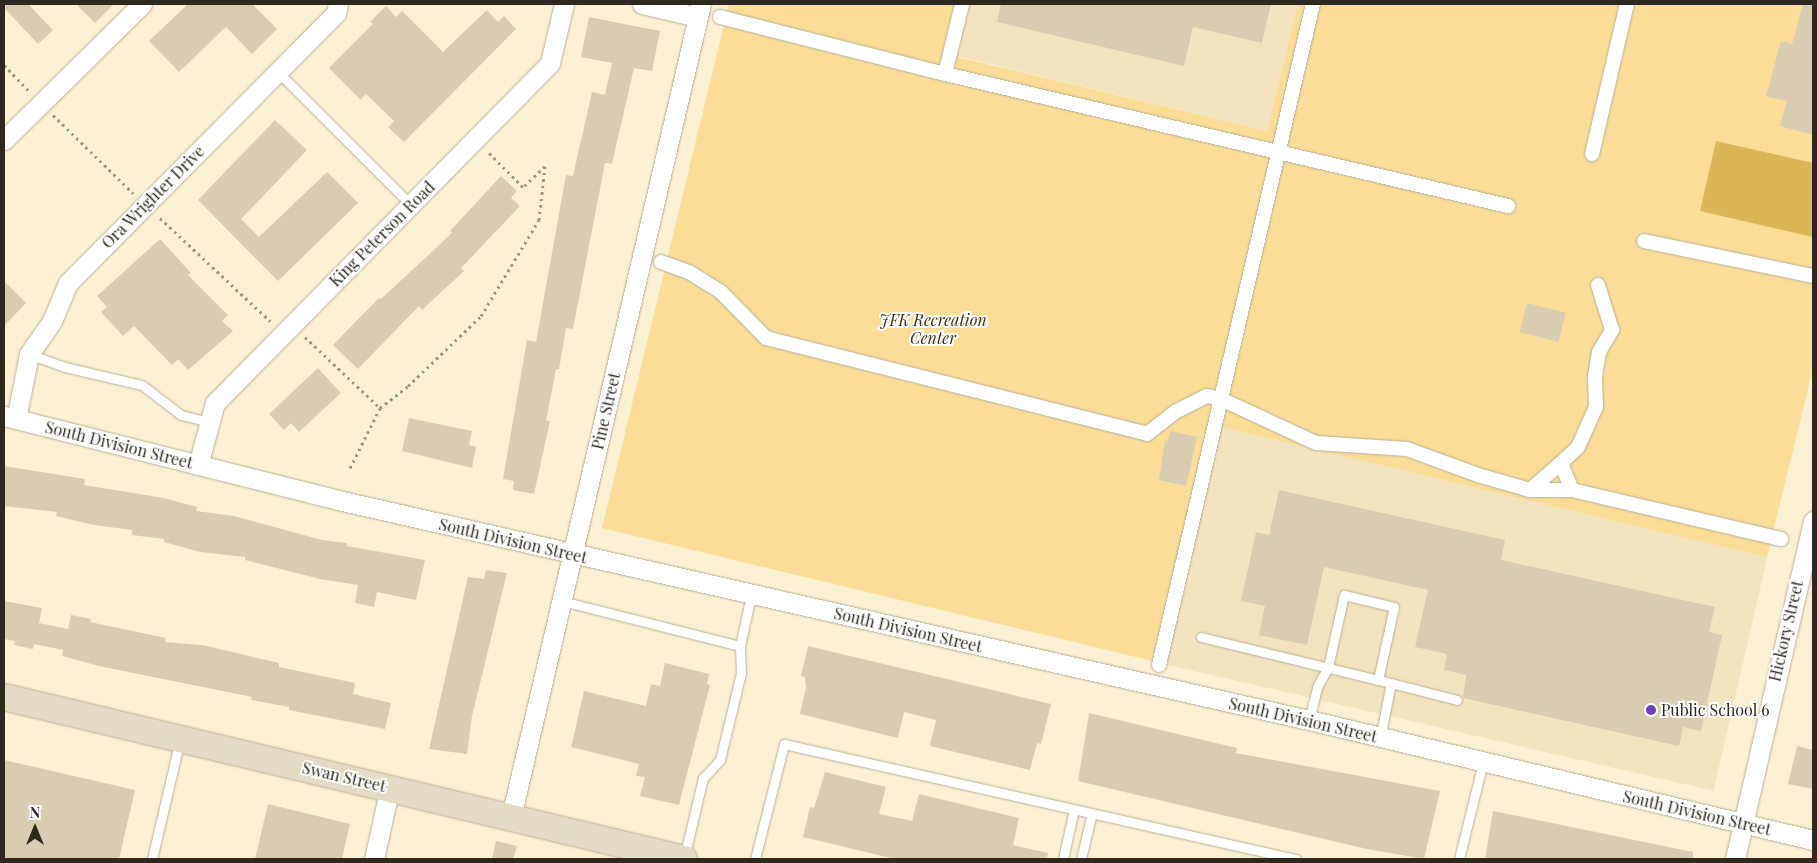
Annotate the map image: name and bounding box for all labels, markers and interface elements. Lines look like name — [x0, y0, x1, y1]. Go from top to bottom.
street label: Ora Wrighter Drive — [97, 141, 209, 253]
street label: King Peterson Road — [325, 177, 439, 291]
park label: JFK Recreation Center — [879, 310, 987, 348]
street label: Pine Street — [588, 371, 624, 451]
street label: South Division Street — [43, 417, 195, 473]
street label: South Division Street — [437, 515, 589, 567]
street label: Hickory Street — [1765, 578, 1807, 684]
street label: South Division Street — [832, 604, 984, 656]
street label: South Division Street — [1227, 694, 1379, 746]
place label: Public School 6 — [1661, 700, 1770, 720]
marker: Public School 6 — [1645, 704, 1657, 716]
street label: Swan Street — [300, 758, 388, 796]
street label: South Division Street — [1621, 787, 1773, 839]
north arrow — [10, 803, 60, 853]
text: N — [30, 803, 40, 822]

